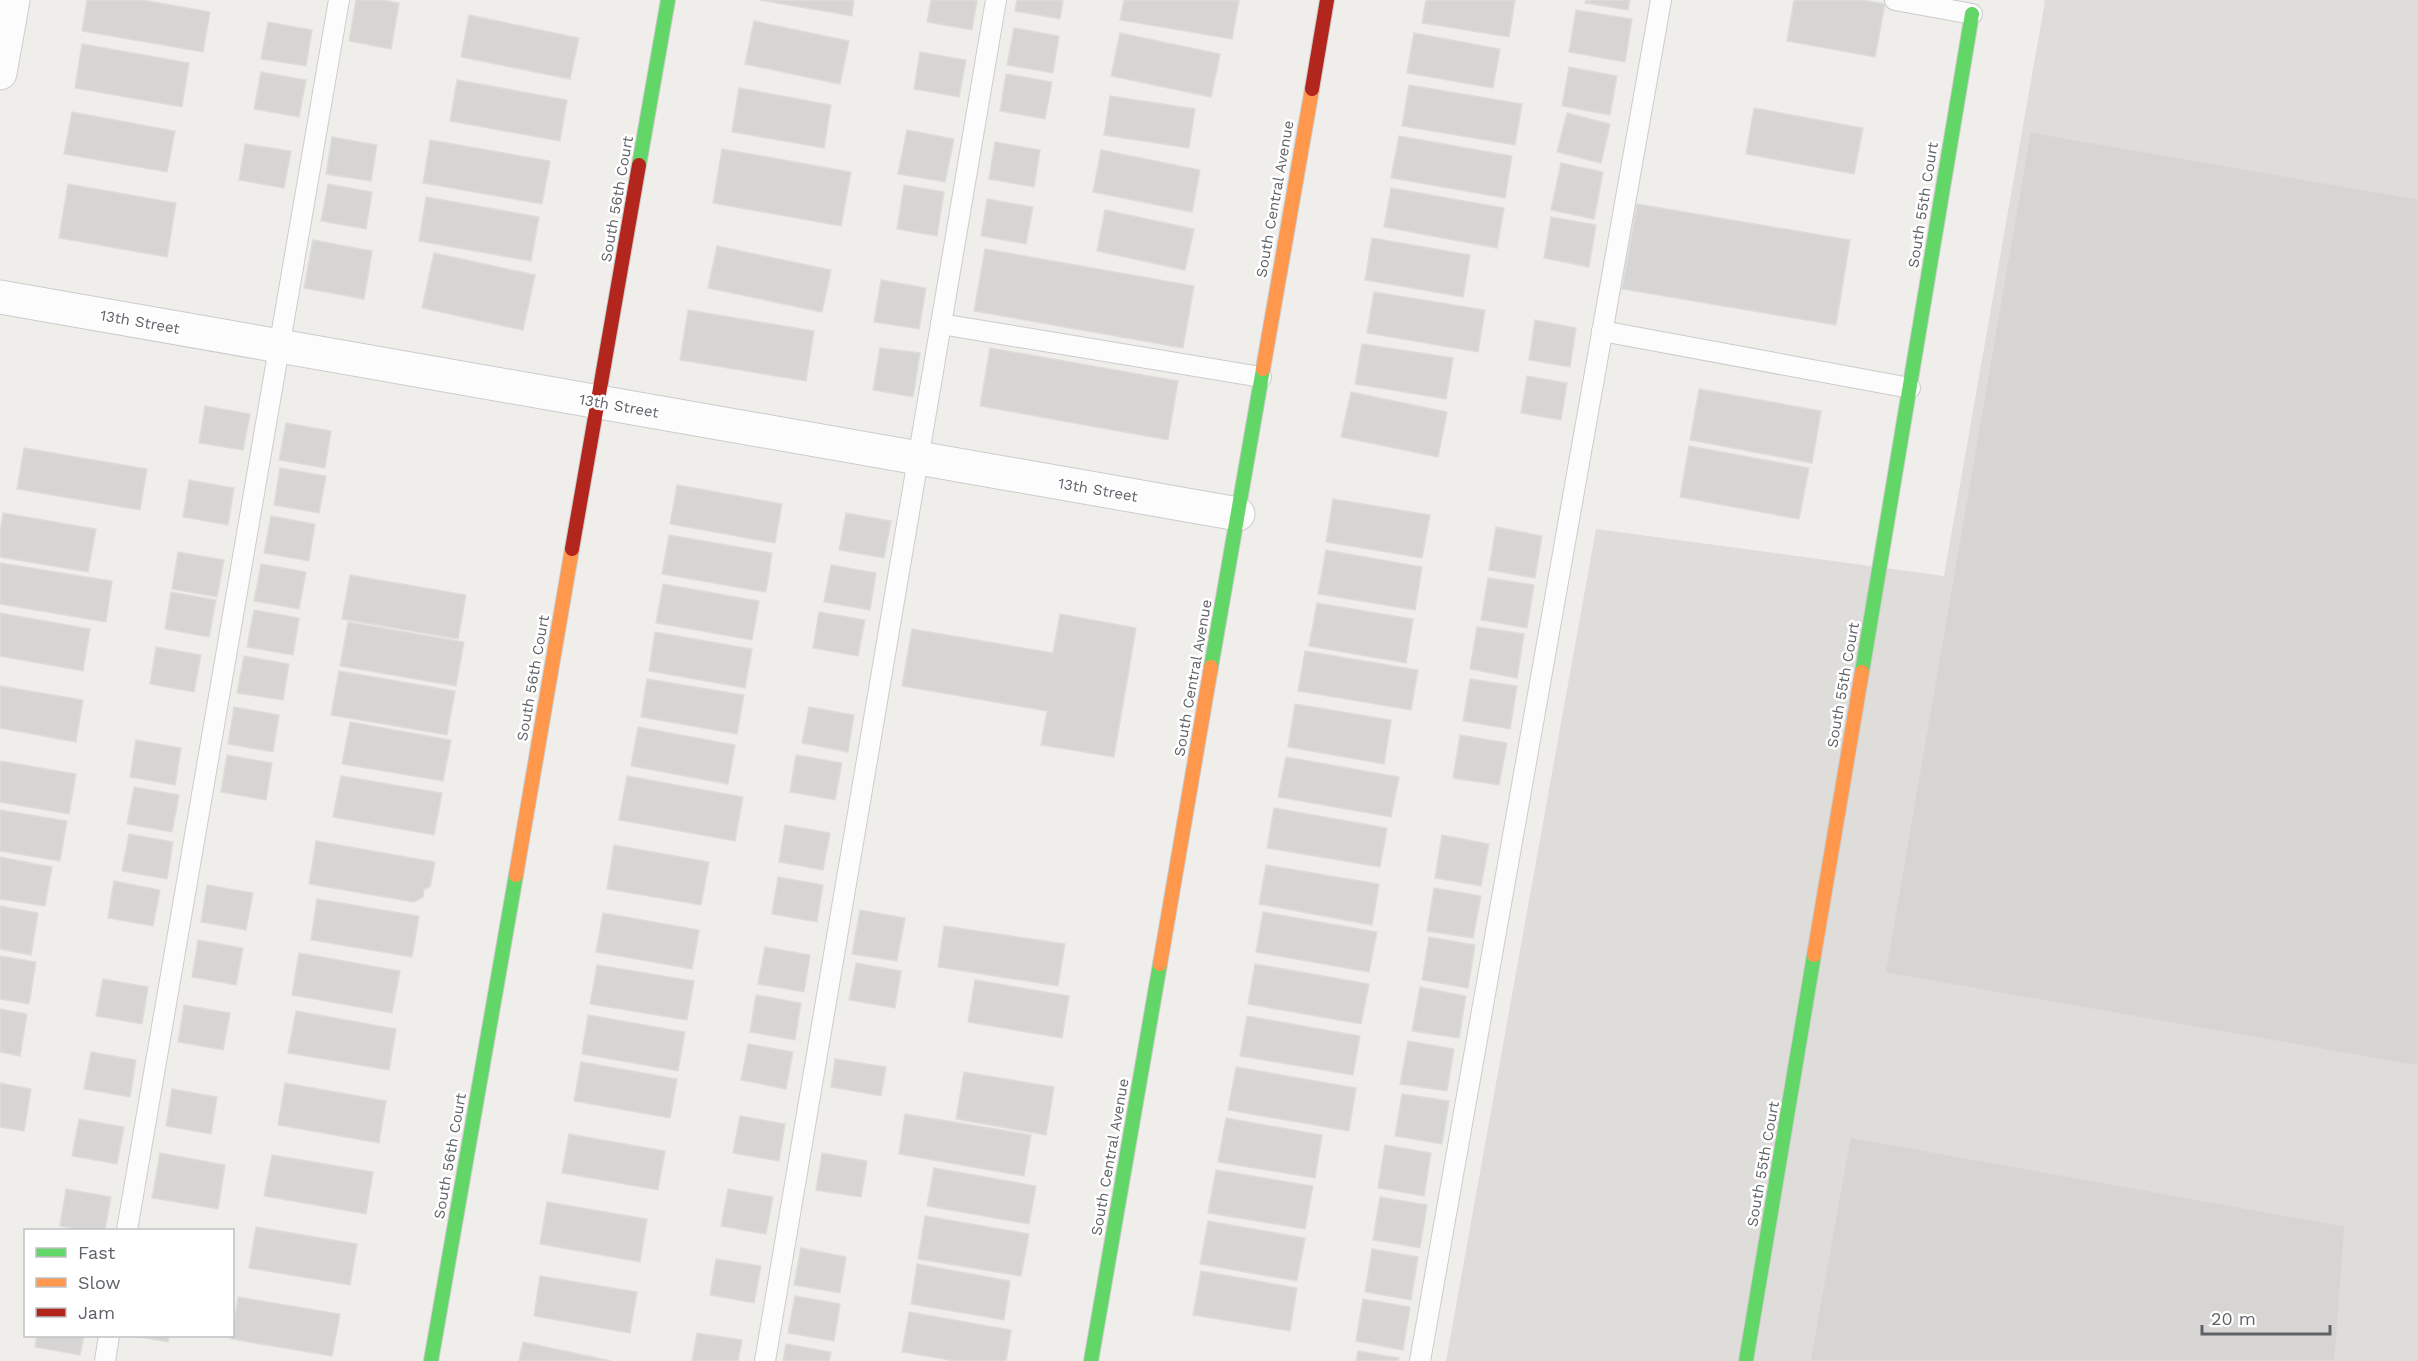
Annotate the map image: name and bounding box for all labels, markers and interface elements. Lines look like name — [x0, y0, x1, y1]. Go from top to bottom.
street label: South Central Avenue — [1252, 119, 1298, 279]
street label: South 56th Court — [597, 134, 637, 263]
street label: South 55th Court — [1904, 140, 1942, 269]
street label: 13th Street — [99, 306, 182, 338]
street label: 13th Street — [578, 390, 661, 422]
street label: 13th Street — [1057, 474, 1140, 506]
street label: South Central Avenue — [1170, 598, 1216, 758]
street label: South 56th Court — [513, 613, 553, 742]
street label: South 55th Court — [1823, 620, 1863, 749]
street label: South Central Avenue — [1087, 1077, 1133, 1237]
street label: South 56th Court — [430, 1091, 470, 1220]
street label: South 55th Court — [1743, 1099, 1783, 1228]
legend — [24, 1229, 234, 1337]
text: Fast — [78, 1242, 116, 1263]
text: Slow — [78, 1272, 121, 1293]
scale bar — [2202, 1298, 2330, 1336]
text: Jam — [78, 1302, 115, 1323]
text: 20 m — [2211, 1308, 2256, 1329]

